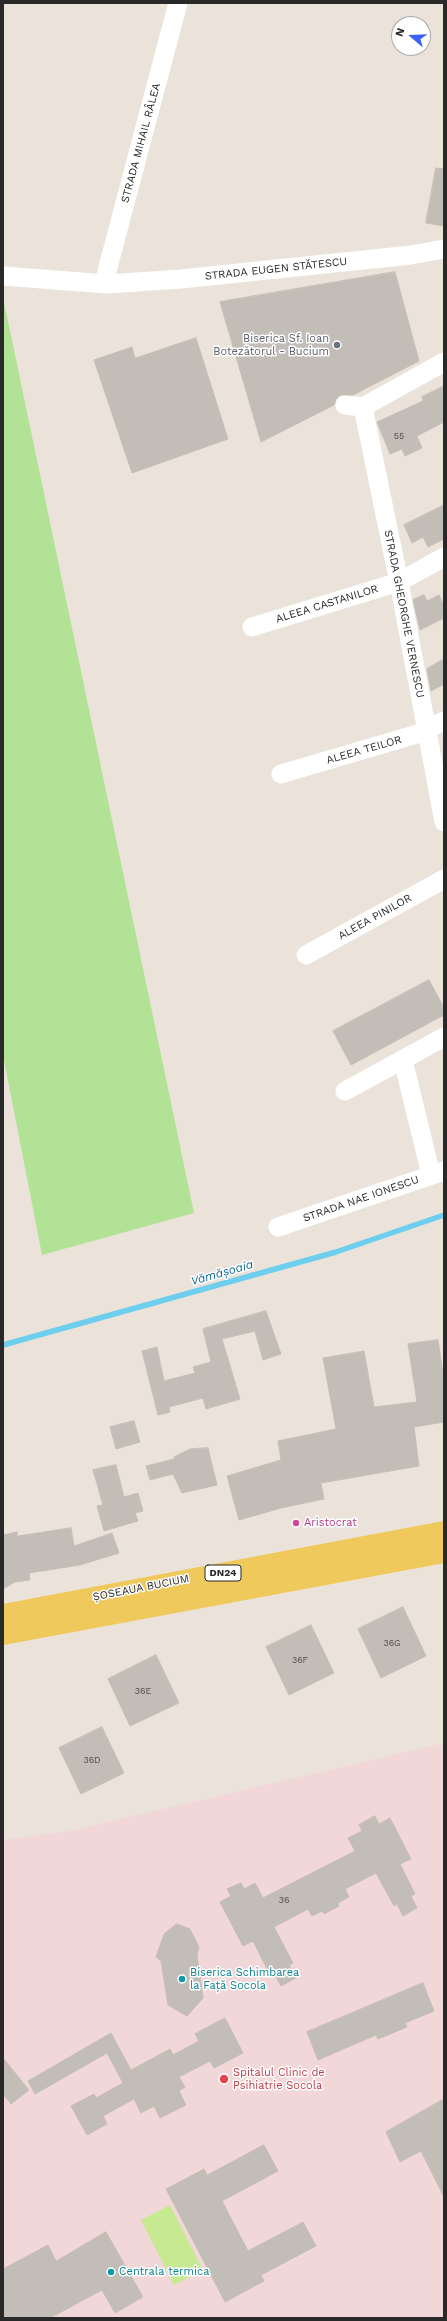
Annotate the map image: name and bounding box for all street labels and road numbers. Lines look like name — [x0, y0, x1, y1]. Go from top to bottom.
street label: STRADA MIHAIL RÂLEA — [119, 82, 163, 204]
street label: STRADA EUGEN STĂTESCU — [204, 255, 348, 283]
street label: STRADA GHEORGHE VERNESCU — [381, 529, 427, 699]
street label: ALEEA CASTANILOR — [274, 582, 380, 626]
street label: ALEEA TEILOR — [325, 733, 403, 767]
street label: ALEEA PINILOR — [336, 891, 414, 943]
street label: STRADA NAE IONESCU — [301, 1173, 421, 1225]
road number: DN24 — [205, 1565, 241, 1581]
street label: ȘOSEAUA BUCIUM — [92, 1572, 190, 1604]

